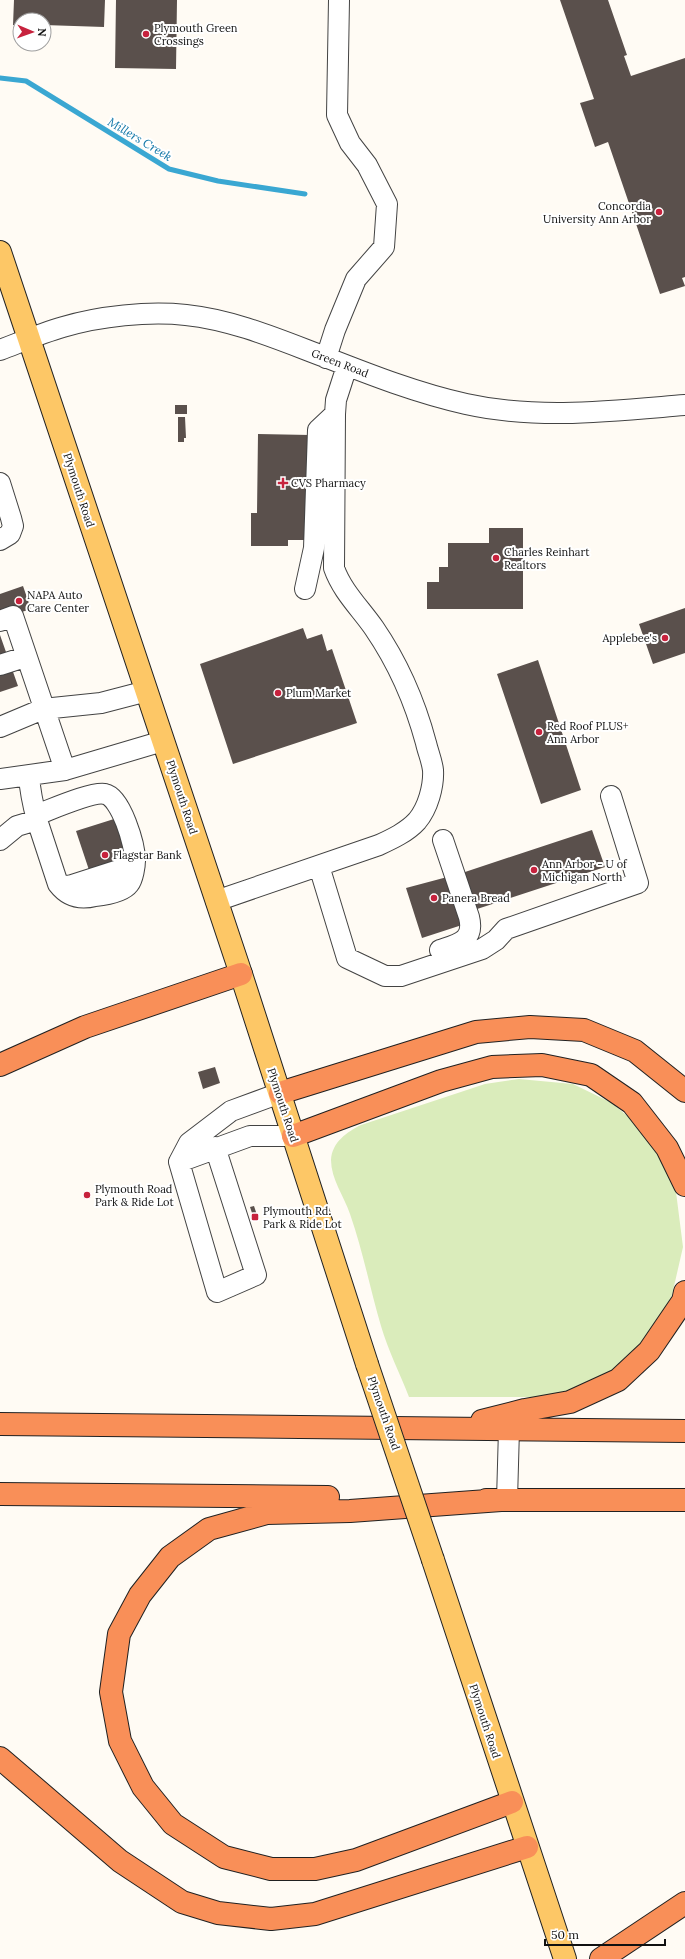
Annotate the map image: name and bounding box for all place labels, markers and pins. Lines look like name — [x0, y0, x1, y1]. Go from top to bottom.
place label: Plymouth Green Crossings — [154, 21, 238, 48]
marker: Plymouth Green Crossings — [141, 29, 151, 39]
place label: Concordia University Ann Arbor — [543, 199, 651, 226]
marker: Concordia University Ann Arbor — [654, 207, 664, 217]
place label: CVS Pharmacy — [291, 476, 366, 490]
marker: CVS Pharmacy — [278, 478, 288, 488]
place label: Charles Reinhart Realtors — [504, 545, 590, 572]
marker: Charles Reinhart Realtors — [491, 553, 501, 563]
place label: NAPA Auto Care Center — [27, 588, 89, 615]
marker: NAPA Auto Care Center — [14, 596, 24, 606]
place label: Applebee's — [601, 631, 657, 645]
marker: Applebee's — [660, 633, 670, 643]
place label: Plum Market — [286, 686, 352, 700]
marker: Plum Market — [273, 688, 283, 698]
place label: Red Roof PLUS+ Ann Arbor — [546, 719, 629, 746]
marker: Red Roof PLUS+ Ann Arbor — [534, 727, 544, 737]
place label: Flagstar Bank — [113, 848, 182, 862]
marker: Flagstar Bank — [100, 850, 110, 860]
place label: Ann Arbor - U of Michigan North — [541, 857, 628, 884]
marker: Ann Arbor - U of Michigan North — [529, 865, 539, 875]
place label: Panera Bread — [442, 891, 510, 905]
marker: Panera Bread — [429, 893, 439, 903]
place label: Plymouth Road Park & Ride Lot — [95, 1182, 175, 1209]
marker: Plymouth Road Park & Ride Lot — [82, 1190, 92, 1200]
place label: Plymouth Rd. Park & Ride Lot — [263, 1204, 343, 1231]
marker: Plymouth Rd. Park & Ride Lot — [250, 1212, 260, 1222]

